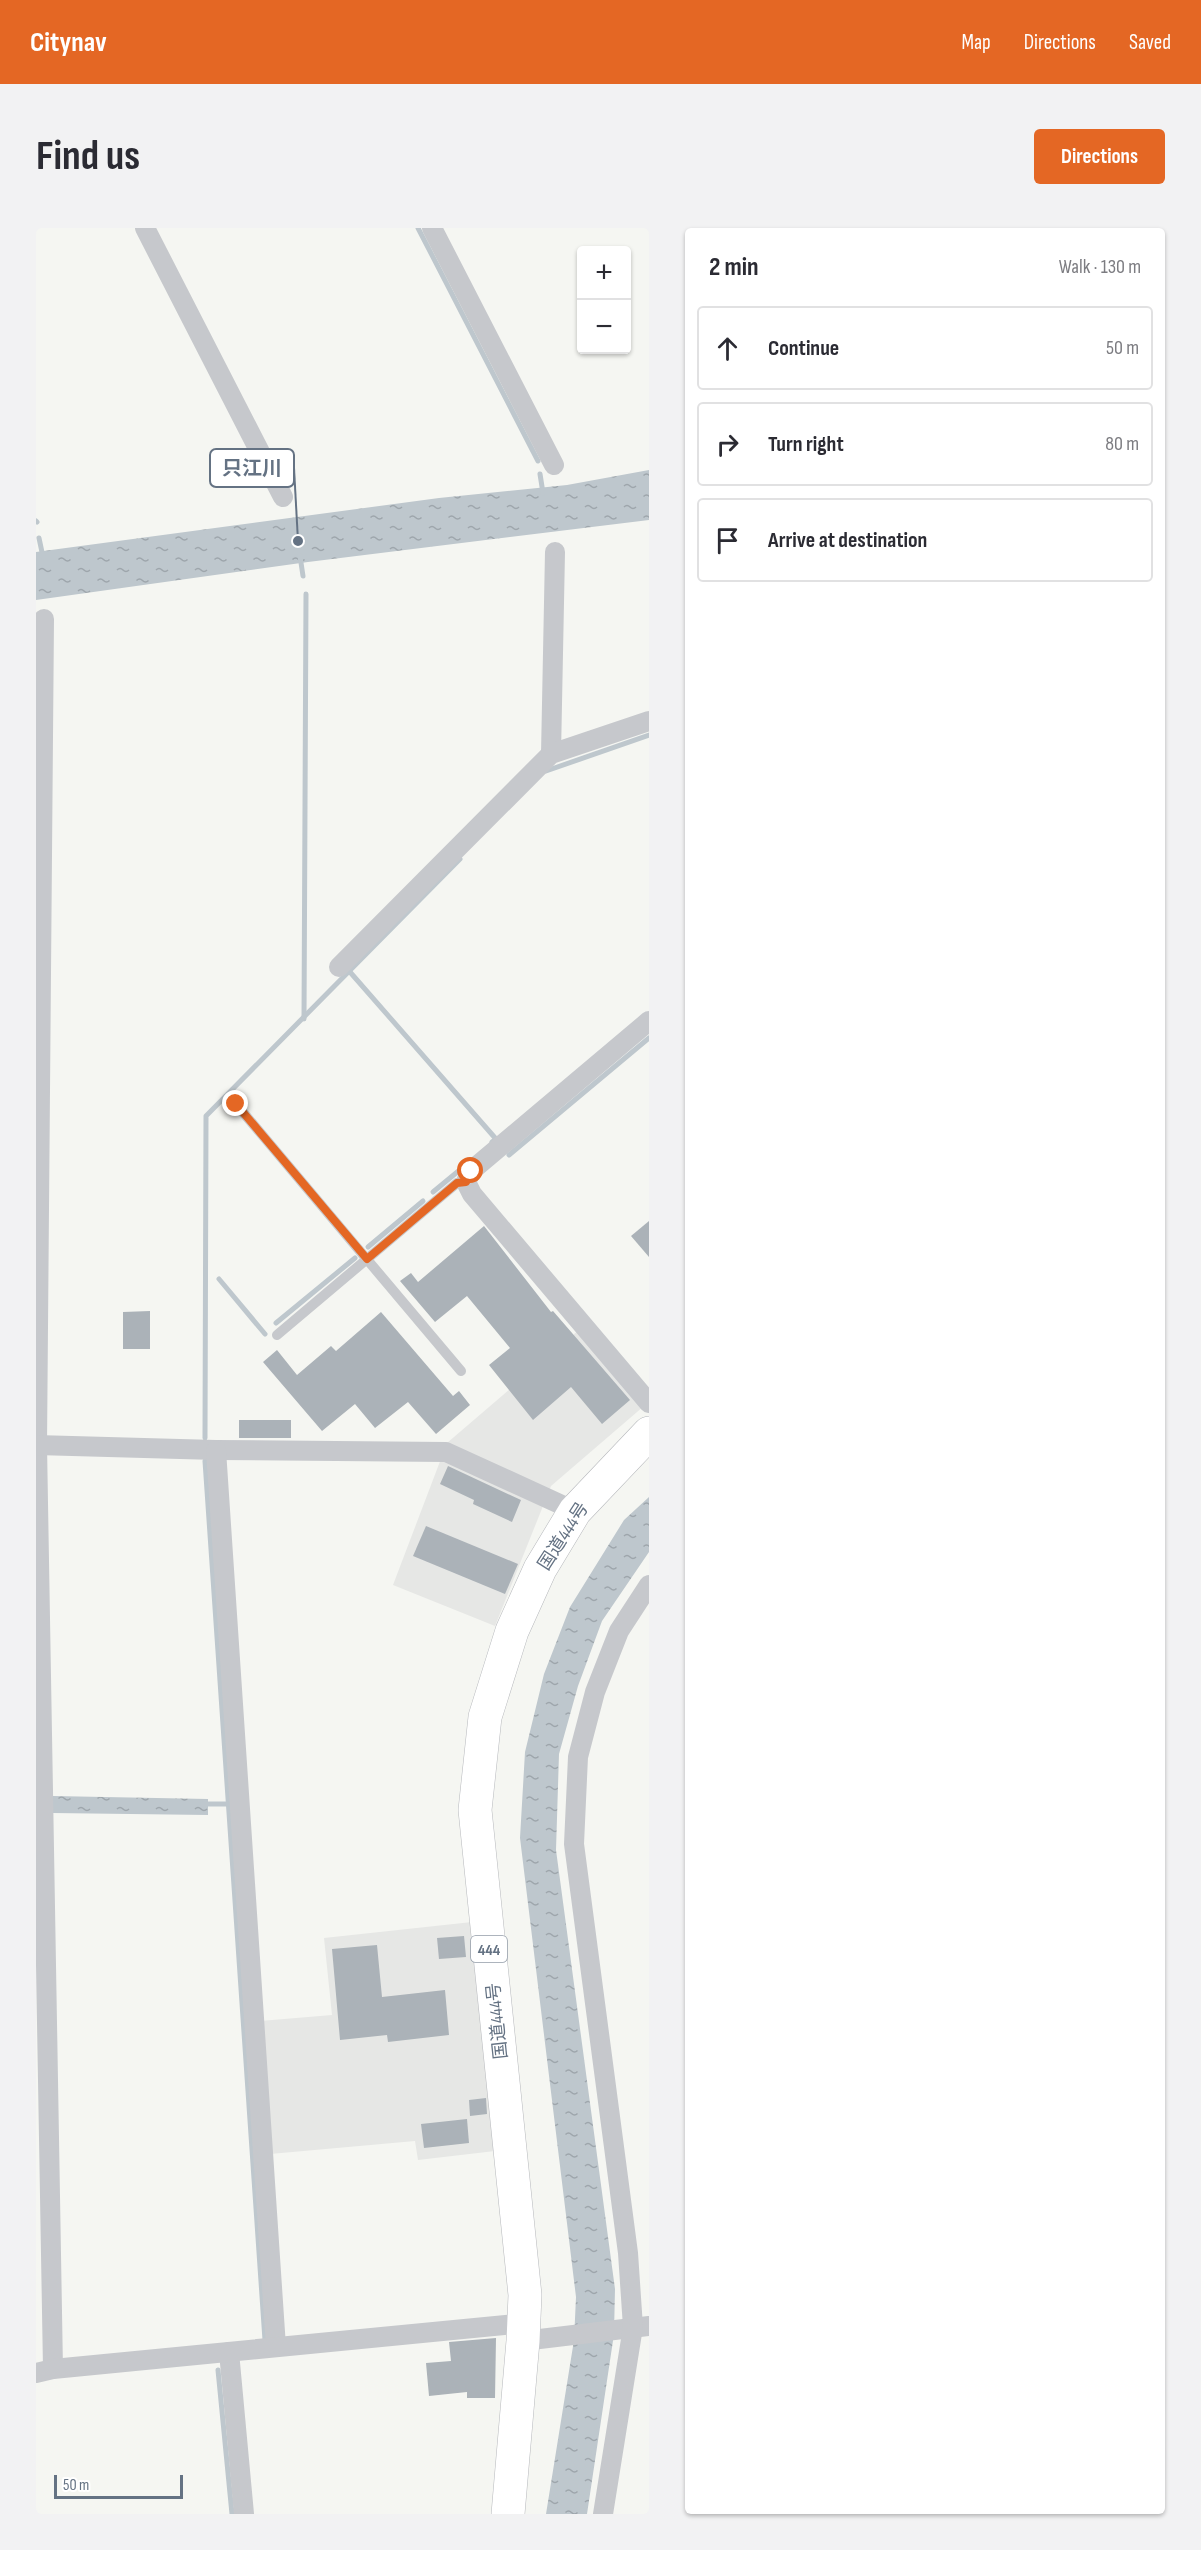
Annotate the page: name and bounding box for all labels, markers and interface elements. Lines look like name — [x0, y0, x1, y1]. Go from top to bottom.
text: Citynav — [30, 26, 107, 59]
text: Map — [961, 30, 991, 55]
text: Directions — [1024, 30, 1096, 55]
text: Saved — [1129, 30, 1171, 55]
button: Directions — [1034, 129, 1165, 184]
text: Find us — [36, 131, 140, 182]
map controls — [577, 246, 631, 354]
button: + — [577, 246, 631, 300]
text: 2 min — [709, 252, 759, 283]
text: Walk · 130 m — [1059, 255, 1141, 279]
button: − — [577, 300, 631, 354]
icon: ahead — [711, 332, 744, 365]
text: Continue — [768, 335, 839, 362]
text: 50 m — [1106, 336, 1139, 360]
icon: right — [711, 428, 744, 461]
text: Turn right — [768, 431, 844, 458]
text: 80 m — [1105, 432, 1139, 456]
callout: 只江川 — [210, 449, 294, 487]
text: 只江川 — [222, 457, 282, 481]
icon: arrive — [711, 524, 744, 557]
text: Arrive at destination — [768, 527, 927, 554]
route end — [222, 1090, 248, 1116]
route start — [457, 1157, 483, 1183]
street label: 国道444号 — [534, 1498, 593, 1574]
road number: 444 — [471, 1936, 507, 1962]
street label: 国道444号 — [483, 1982, 512, 2060]
scale bar — [54, 2472, 183, 2500]
text: 50 m — [63, 2476, 89, 2495]

